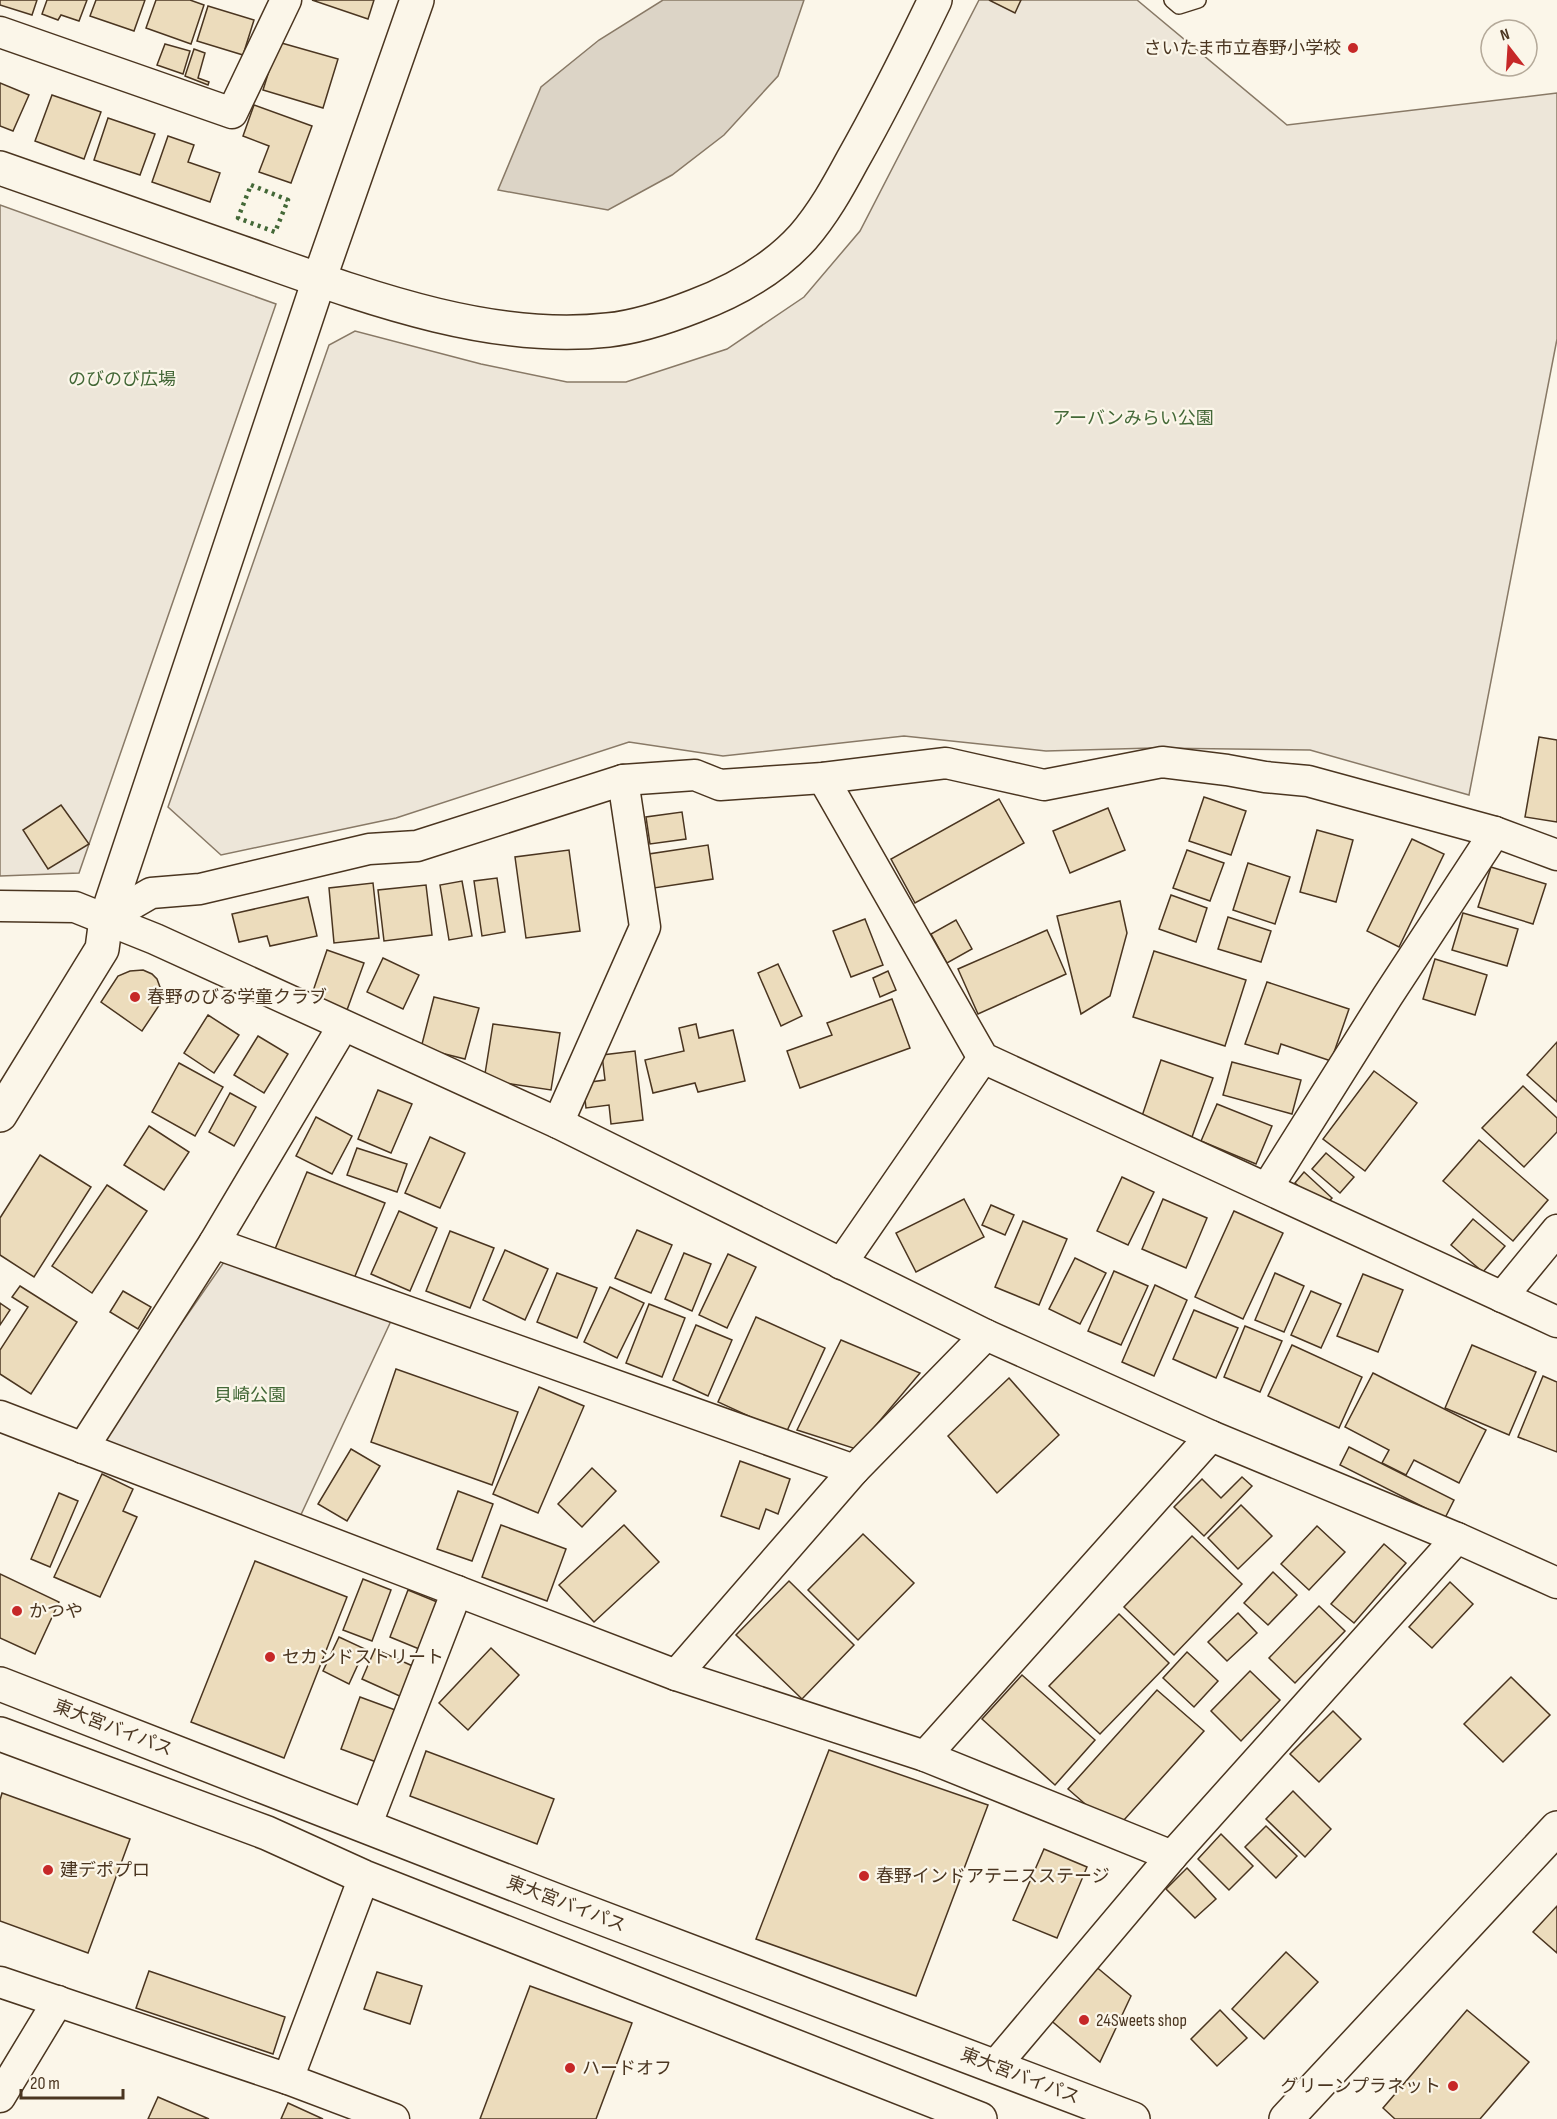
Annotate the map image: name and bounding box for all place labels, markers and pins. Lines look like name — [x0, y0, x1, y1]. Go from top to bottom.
place label: さいたま市立春野小学校 — [1144, 38, 1341, 59]
marker: さいたま市立春野小学校 — [1346, 41, 1360, 55]
place label: 春野のびる学童クラブ — [147, 987, 327, 1008]
marker: 春野のびる学童クラブ — [128, 990, 142, 1004]
place label: かつや — [29, 1601, 83, 1622]
marker: かつや — [10, 1604, 24, 1618]
place label: セカンドストリート — [282, 1647, 444, 1668]
marker: セカンドストリート — [263, 1650, 277, 1664]
place label: 建デポプロ — [60, 1860, 150, 1881]
marker: 建デポプロ — [41, 1863, 55, 1877]
place label: 春野インドアテニスステージ — [876, 1866, 1110, 1887]
marker: 春野インドアテニスステージ — [857, 1869, 871, 1883]
place label: 24Sweets shop — [1096, 2010, 1187, 2031]
marker: 24Sweets shop — [1077, 2013, 1091, 2027]
place label: ハードオフ — [582, 2058, 672, 2079]
marker: ハードオフ — [563, 2061, 577, 2075]
place label: グリーンプラネット — [1280, 2076, 1441, 2097]
marker: グリーンプラネット — [1446, 2079, 1460, 2093]

